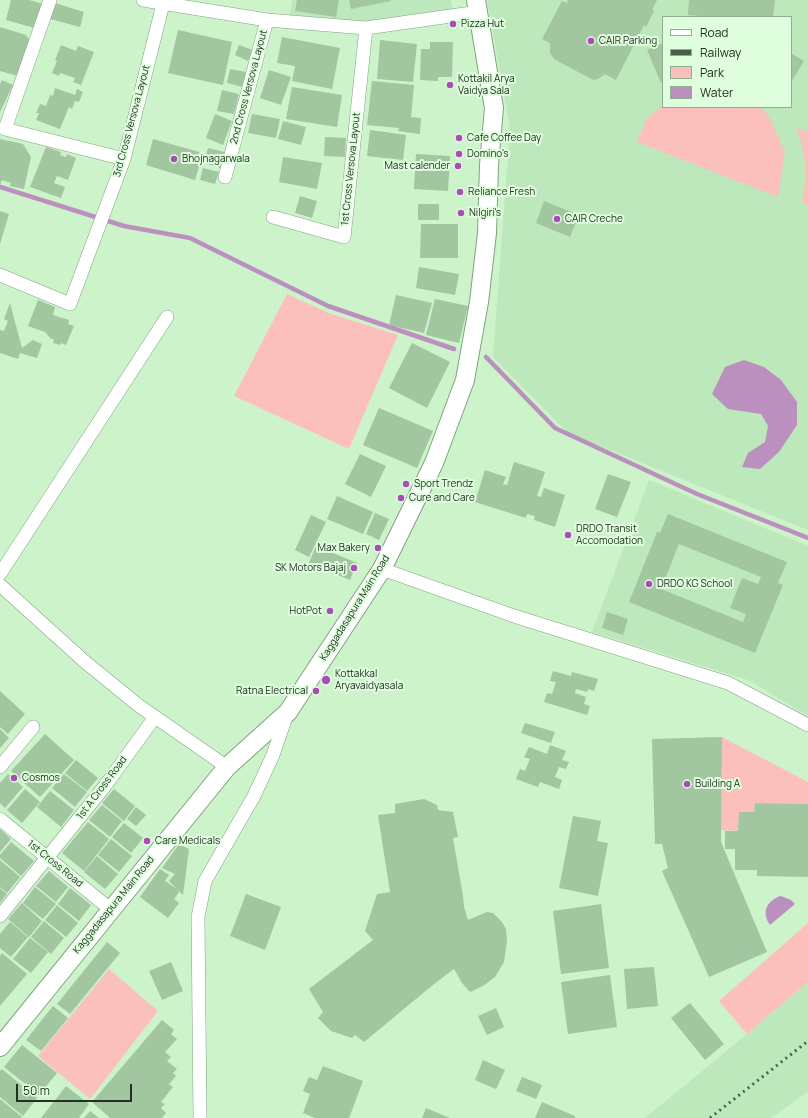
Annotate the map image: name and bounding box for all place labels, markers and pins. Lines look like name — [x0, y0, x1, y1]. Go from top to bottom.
place label: Pizza Hut — [461, 18, 504, 30]
marker: Pizza Hut — [448, 19, 458, 29]
place label: CAIR Parking — [599, 35, 657, 47]
marker: CAIR Parking — [586, 36, 596, 46]
place label: Kottakil Arya Vaidya Sala — [458, 73, 515, 96]
marker: Kottakil Arya Vaidya Sala — [445, 80, 455, 90]
place label: Cafe Coffee Day — [467, 132, 541, 144]
marker: Cafe Coffee Day — [454, 133, 464, 143]
place label: Domino's — [467, 148, 509, 160]
marker: Domino's — [454, 149, 464, 159]
place label: Bhojnagarwala — [182, 153, 250, 165]
marker: Bhojnagarwala — [169, 154, 179, 164]
place label: Mast calender — [384, 160, 450, 172]
marker: Mast calender — [453, 161, 463, 171]
place label: Reliance Fresh — [468, 186, 535, 198]
marker: Reliance Fresh — [455, 187, 465, 197]
place label: Nilgiri's — [469, 207, 501, 219]
marker: Nilgiri's — [456, 208, 466, 218]
place label: CAIR Creche — [565, 213, 623, 225]
marker: CAIR Creche — [552, 214, 562, 224]
place label: Sport Trendz — [414, 478, 473, 490]
marker: Sport Trendz — [401, 479, 411, 489]
place label: Cure and Care — [409, 492, 475, 504]
marker: Cure and Care — [396, 493, 406, 503]
place label: DRDO Transit Accomodation — [576, 523, 643, 546]
marker: DRDO Transit Accomodation — [563, 530, 573, 540]
place label: Max Bakery — [318, 542, 370, 554]
marker: Max Bakery — [373, 543, 383, 553]
place label: SK Motors Bajaj — [275, 562, 346, 574]
marker: SK Motors Bajaj — [349, 563, 359, 573]
place label: DRDO KG School — [657, 578, 732, 590]
marker: DRDO KG School — [644, 579, 654, 589]
place label: HotPot — [289, 605, 322, 617]
marker: HotPot — [325, 606, 335, 616]
place label: Kottakkal Aryavaidyasala — [335, 668, 403, 692]
marker: Kottakkal Aryavaidyasala — [320, 674, 332, 686]
place label: Ratna Electrical — [236, 685, 308, 697]
marker: Ratna Electrical — [311, 686, 321, 696]
place label: Cosmos — [22, 772, 60, 784]
marker: Cosmos — [9, 773, 19, 783]
place label: Building A — [695, 778, 740, 790]
marker: Building A — [682, 779, 692, 789]
place label: Care Medicals — [155, 835, 220, 847]
marker: Care Medicals — [142, 836, 152, 846]

